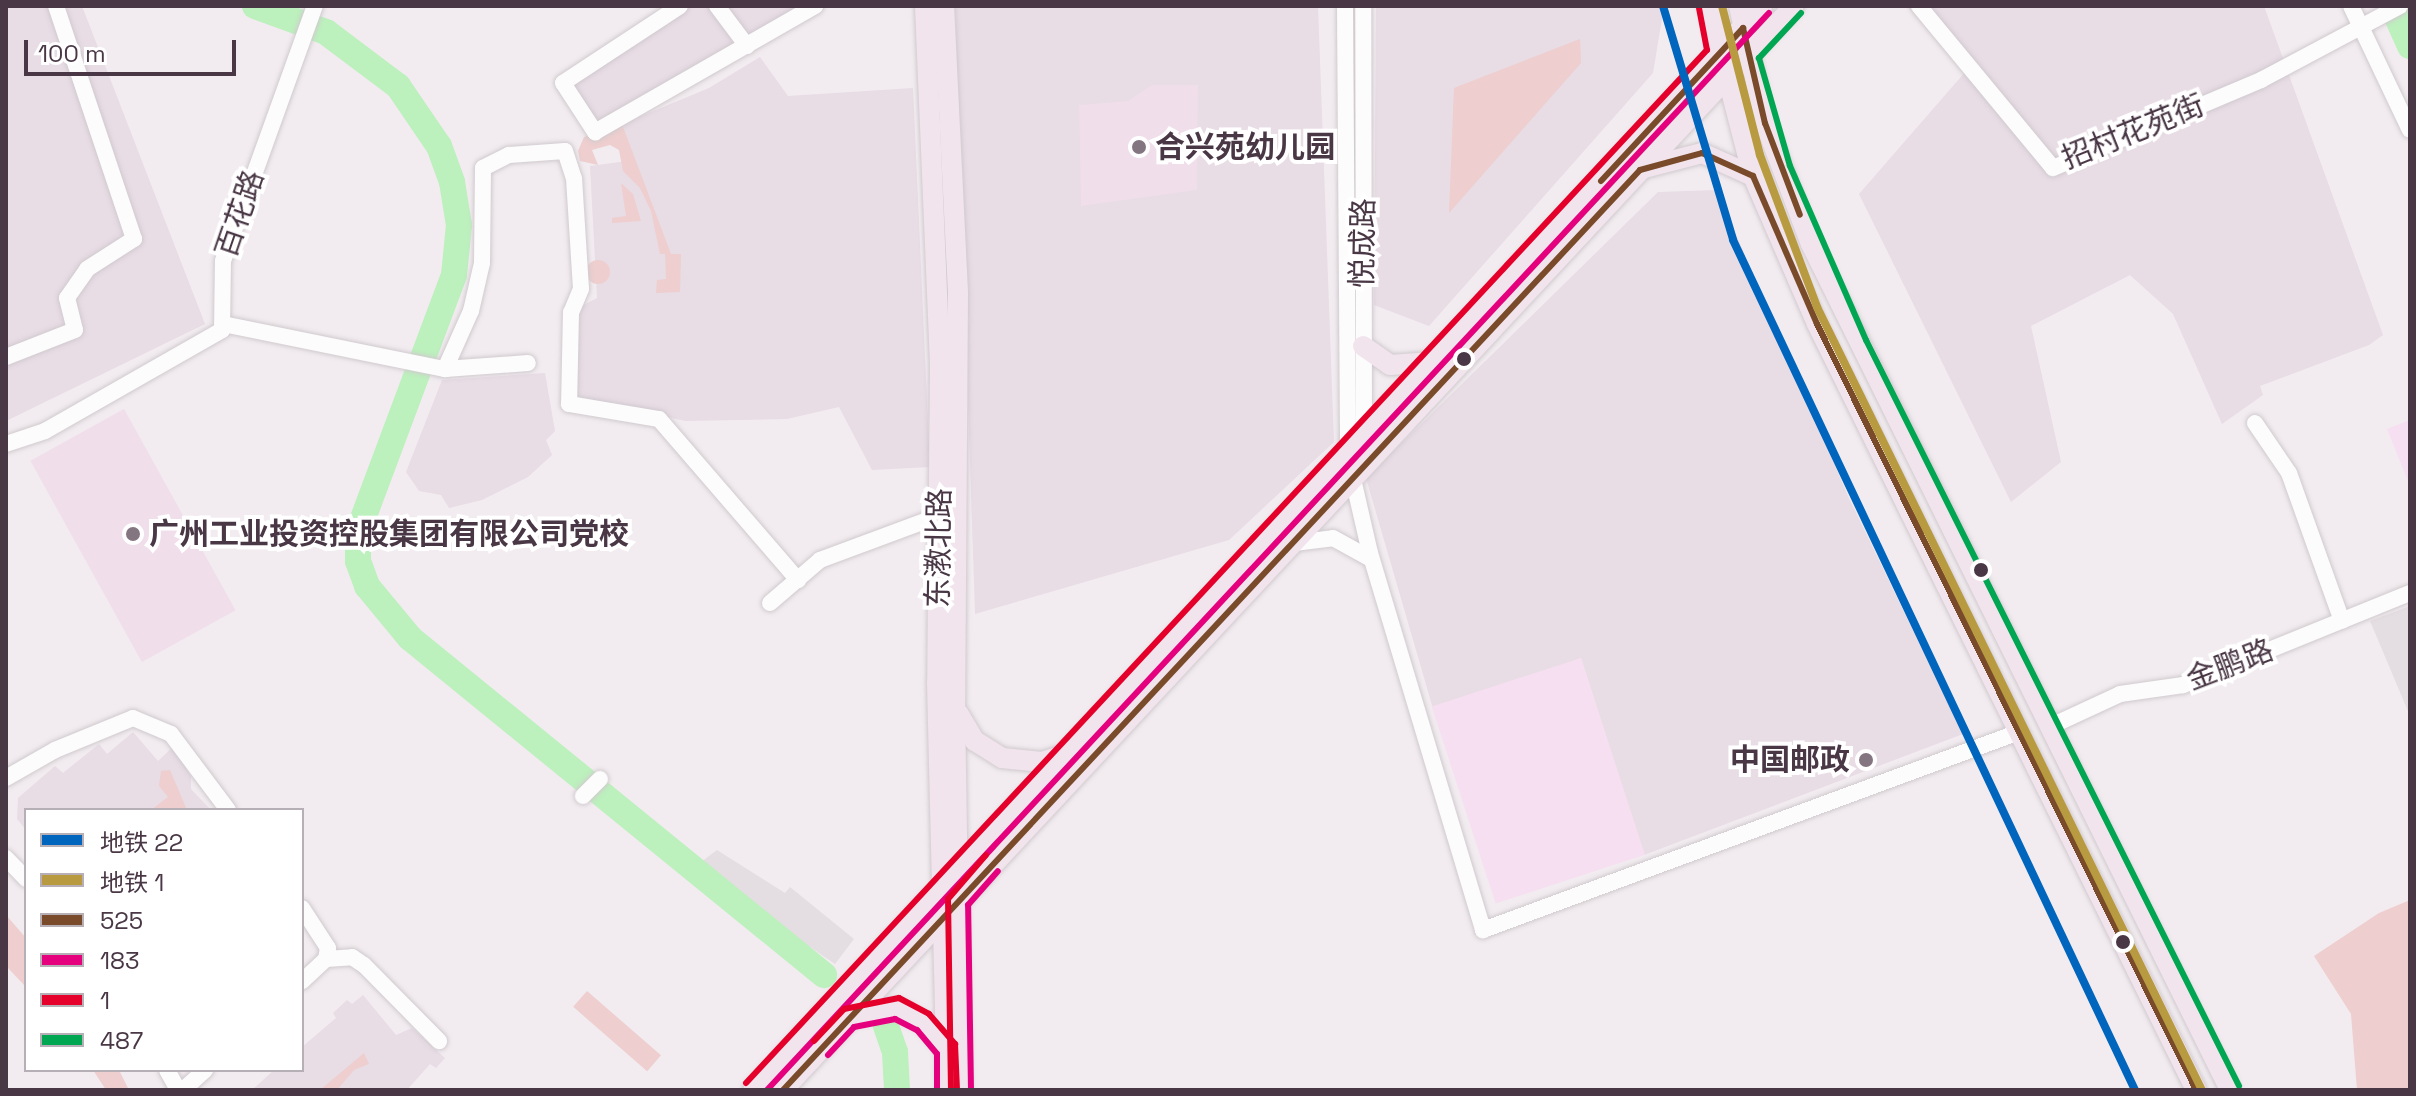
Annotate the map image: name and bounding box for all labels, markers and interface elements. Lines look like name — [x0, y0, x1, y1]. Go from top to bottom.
scale bar — [28, 24, 240, 74]
text: 100 m — [38, 38, 106, 69]
street label: 招村花苑街 — [2057, 87, 2209, 177]
place label: 合兴苑幼儿园 — [1155, 129, 1335, 165]
marker: 合兴苑幼儿园 — [1130, 138, 1148, 156]
street label: 百花路 — [208, 166, 272, 262]
street label: 悦成路 — [1344, 198, 1382, 288]
unlabelled marker — [1456, 351, 1472, 367]
street label: 东漖北路 — [920, 488, 958, 608]
place label: 广州工业投资控股集团有限公司党校 — [149, 516, 629, 552]
marker: 广州工业投资控股集团有限公司党校 — [124, 525, 142, 543]
unlabelled marker — [1973, 562, 1989, 578]
street label: 金鹏路 — [2182, 632, 2278, 698]
place label: 中国邮政 — [1730, 742, 1850, 778]
marker: 中国邮政 — [1857, 751, 1875, 769]
legend — [24, 808, 304, 1072]
text: 地铁 22 — [100, 827, 183, 858]
text: 地铁 1 — [100, 867, 164, 898]
text: 525 — [100, 905, 143, 936]
unlabelled marker — [2115, 934, 2131, 950]
text: 183 — [100, 945, 139, 976]
text: 1 — [100, 985, 110, 1016]
text: 487 — [100, 1025, 143, 1056]

